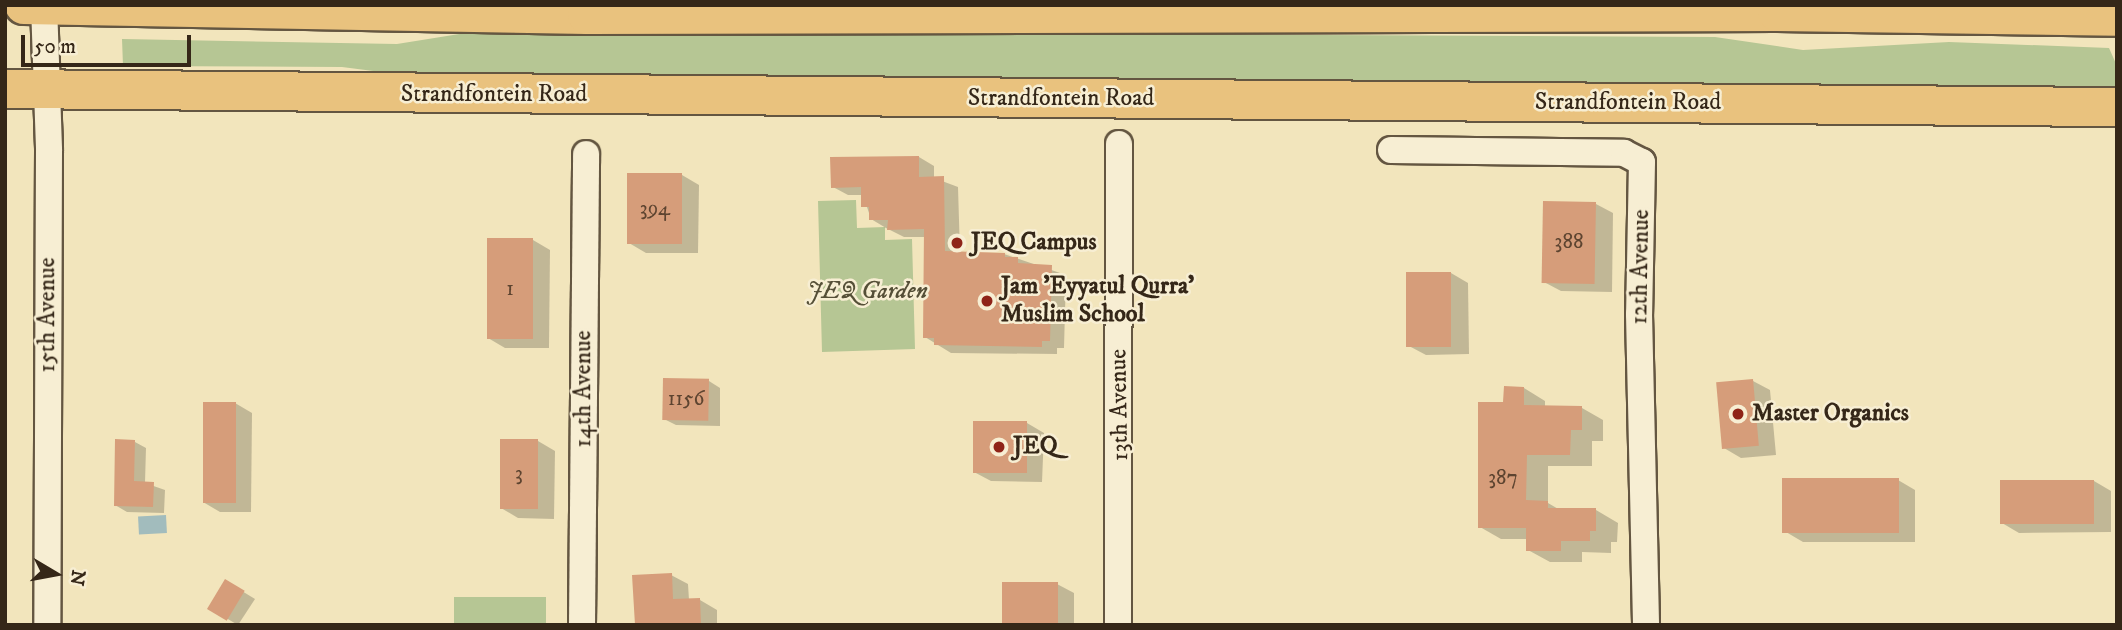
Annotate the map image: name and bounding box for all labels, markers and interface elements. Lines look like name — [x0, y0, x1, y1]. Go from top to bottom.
scale bar — [24, 21, 194, 65]
text: 50 m — [34, 34, 76, 60]
street label: Strandfontein Road — [401, 81, 587, 109]
street label: Strandfontein Road — [968, 85, 1154, 113]
street label: Strandfontein Road — [1535, 89, 1721, 117]
house number: 394 — [640, 196, 670, 222]
street label: 12th Avenue — [1626, 209, 1656, 325]
place label: JEQ Campus — [971, 229, 1096, 257]
house number: 388 — [1555, 229, 1583, 255]
marker: JEQ Campus — [949, 235, 965, 251]
street label: 15th Avenue — [34, 257, 62, 373]
place label: Jam 'Eyyatul Qurra' Muslim School — [1001, 273, 1194, 329]
house number: 1 — [506, 276, 514, 302]
park label: JEQ Garden — [806, 278, 928, 306]
marker: Jam 'Eyyatul Qurra' Muslim School — [979, 293, 995, 309]
street label: 14th Avenue — [570, 330, 598, 448]
street label: 13th Avenue — [1105, 349, 1135, 461]
house number: 1156 — [668, 386, 704, 412]
place label: Master Organics — [1752, 400, 1909, 428]
marker: Master Organics — [1730, 406, 1746, 422]
place label: JEQ — [1013, 433, 1057, 461]
marker: JEQ — [991, 439, 1007, 455]
house number: 3 — [515, 461, 523, 487]
house number: 387 — [1488, 465, 1518, 491]
north arrow — [21, 539, 91, 609]
text: N — [64, 568, 90, 587]

